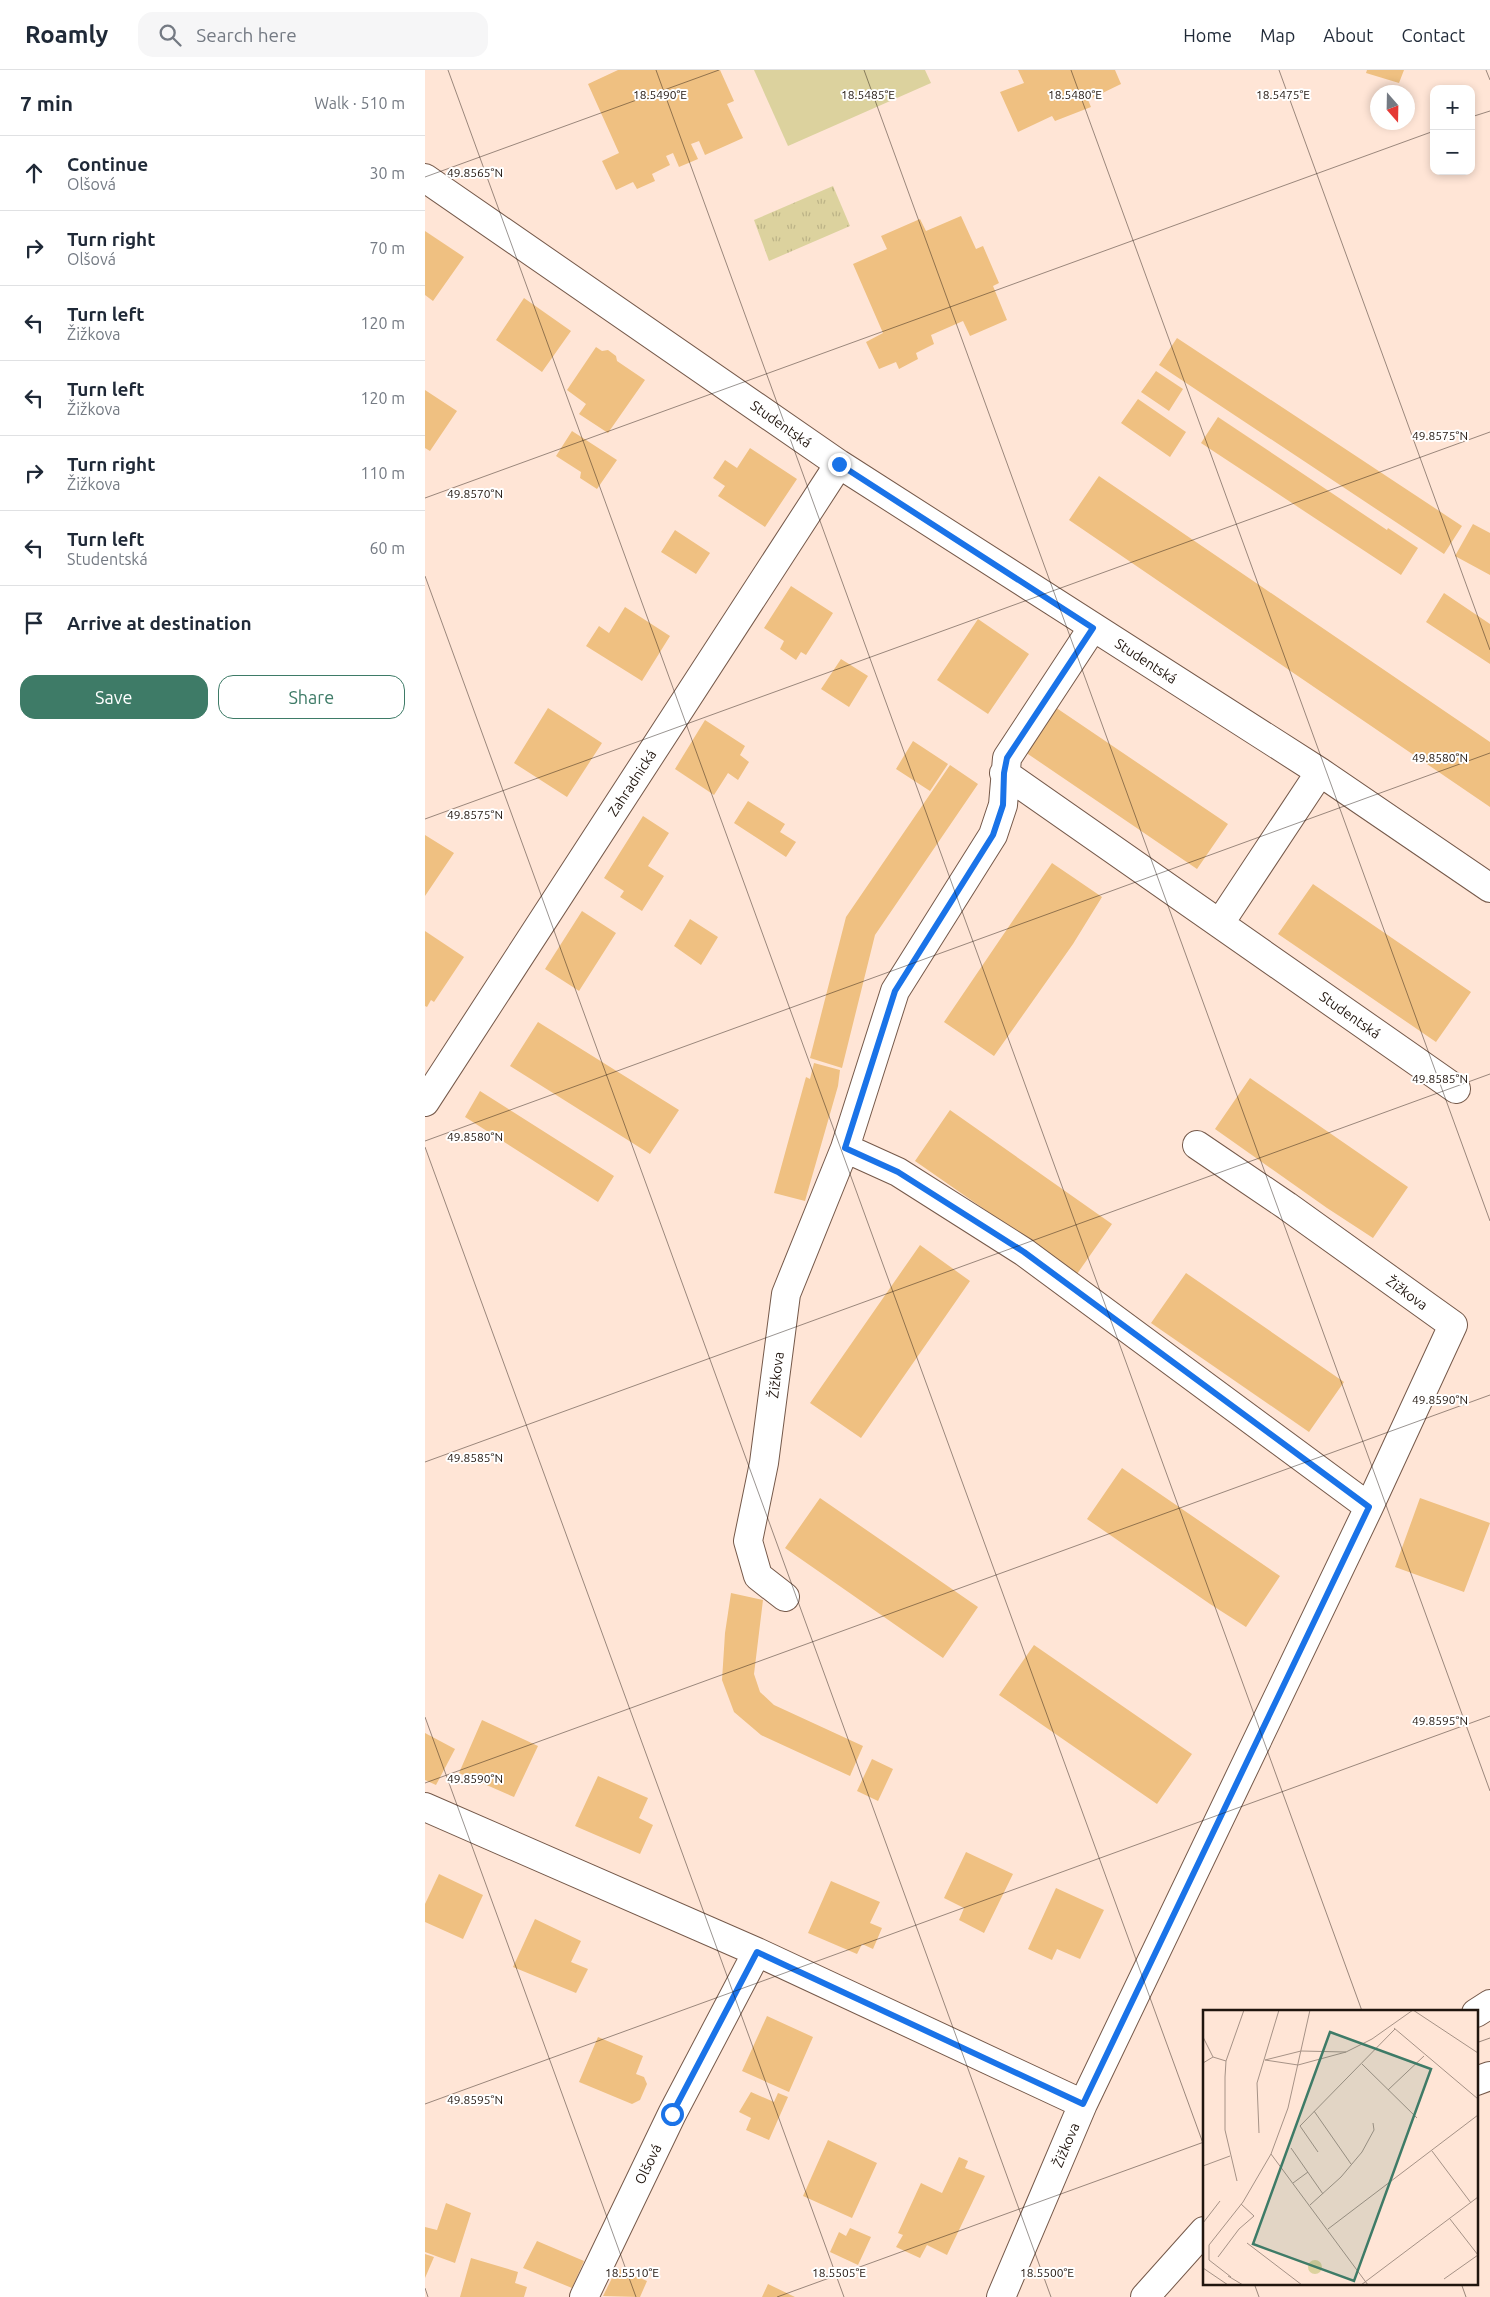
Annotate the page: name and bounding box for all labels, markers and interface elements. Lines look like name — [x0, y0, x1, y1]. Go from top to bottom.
search box — [138, 12, 488, 57]
text: Roamly — [25, 21, 108, 48]
icon: search — [156, 21, 184, 49]
text: Search here — [196, 24, 297, 46]
text: Home — [1183, 25, 1232, 45]
text: Map — [1260, 25, 1295, 45]
text: About — [1323, 25, 1373, 45]
text: Contact — [1401, 25, 1465, 45]
north arrow — [1370, 85, 1415, 130]
map controls — [1430, 85, 1475, 175]
button: + — [1430, 85, 1475, 130]
text: 18.5490°E — [633, 88, 687, 101]
text: 18.5485°E — [841, 88, 895, 101]
text: 18.5480°E — [1048, 88, 1102, 101]
text: 18.5475°E — [1256, 88, 1310, 101]
text: 7 min — [20, 91, 73, 115]
text: Walk · 510 m — [314, 94, 405, 112]
button: − — [1430, 130, 1475, 175]
text: Continue — [67, 153, 148, 175]
icon: ahead — [20, 159, 48, 187]
text: 30 m — [369, 164, 405, 182]
text: 49.8565°N — [447, 166, 503, 179]
text: Olšová — [67, 175, 116, 193]
text: Turn right — [67, 228, 155, 250]
icon: right — [20, 234, 48, 262]
text: 70 m — [369, 239, 405, 257]
text: Olšová — [67, 250, 116, 268]
text: Turn left — [67, 303, 145, 325]
icon: left — [20, 309, 48, 337]
text: 120 m — [360, 314, 405, 332]
text: Žižkova — [67, 325, 121, 343]
text: Turn left — [67, 378, 145, 400]
icon: left — [20, 384, 48, 412]
text: 120 m — [360, 389, 405, 407]
street label: Studentská — [748, 397, 814, 451]
text: Žižkova — [67, 400, 121, 418]
text: 49.8575°N — [1412, 429, 1468, 442]
text: Turn right — [67, 453, 155, 475]
route end — [828, 453, 851, 476]
icon: right — [20, 459, 48, 487]
text: 110 m — [360, 464, 405, 482]
text: Žižkova — [67, 475, 121, 493]
text: 49.8570°N — [447, 487, 503, 500]
text: Turn left — [67, 528, 145, 550]
icon: left — [20, 534, 48, 562]
text: 60 m — [369, 539, 405, 557]
text: Studentská — [67, 550, 148, 568]
icon: arrive — [20, 609, 48, 637]
text: Arrive at destination — [67, 612, 252, 634]
street label: Studentská — [1112, 635, 1180, 687]
button: Save — [20, 675, 208, 719]
button: Share — [218, 675, 405, 719]
street label: Zahradnická — [605, 747, 659, 819]
text: 49.8580°N — [1412, 751, 1468, 764]
text: 49.8575°N — [447, 808, 503, 821]
street label: Studentská — [1317, 988, 1383, 1042]
text: 49.8585°N — [1412, 1072, 1468, 1085]
text: 49.8580°N — [447, 1130, 503, 1143]
street label: Žižkova — [1383, 1272, 1431, 1313]
street label: Žižkova — [764, 1351, 787, 1399]
text: 49.8590°N — [1412, 1393, 1468, 1406]
text: 49.8585°N — [447, 1451, 503, 1464]
text: 49.8595°N — [1412, 1714, 1468, 1727]
text: 49.8590°N — [447, 1772, 503, 1785]
inset map — [1203, 2010, 1477, 2284]
text: 49.8595°N — [447, 2093, 503, 2106]
route start — [661, 2103, 684, 2126]
street label: Žižkova — [1049, 2120, 1083, 2170]
street label: Olšová — [631, 2141, 665, 2187]
text: 18.5510°E — [605, 2266, 659, 2279]
text: 18.5505°E — [812, 2266, 866, 2279]
text: 18.5500°E — [1020, 2266, 1074, 2279]

